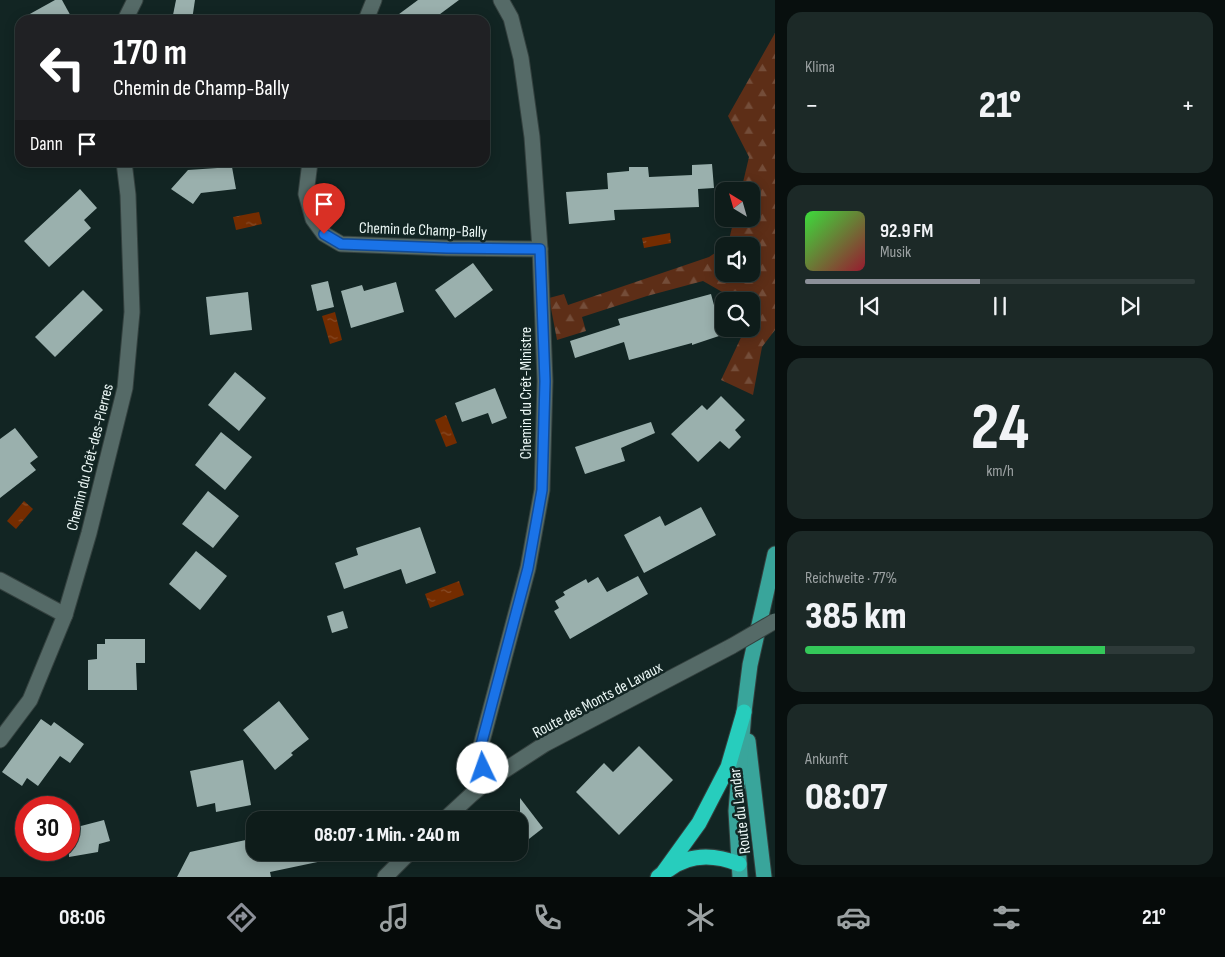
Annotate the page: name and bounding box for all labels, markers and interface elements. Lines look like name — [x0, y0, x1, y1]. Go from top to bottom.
text: 170 m — [113, 32, 187, 75]
icon: left — [30, 35, 95, 100]
text: Klima — [805, 58, 835, 77]
text: Chemin de Champ-Bally — [113, 75, 289, 102]
text: 21° — [979, 83, 1021, 128]
text: − — [805, 89, 819, 122]
text: + — [1181, 89, 1195, 122]
icon: arrive — [73, 130, 101, 158]
text: Dann — [30, 133, 63, 156]
north arrow — [715, 182, 760, 228]
map controls — [715, 182, 760, 337]
pin — [303, 183, 345, 234]
icon: arrive — [310, 190, 338, 218]
street label: Chemin de Champ-Bally — [358, 219, 487, 242]
text: 92.9 FM — [880, 220, 933, 243]
button: sound — [715, 237, 760, 282]
text: Musik — [880, 243, 911, 262]
button: search — [715, 292, 760, 337]
icon: previous — [856, 292, 884, 320]
icon: pause — [986, 292, 1014, 320]
icon: next — [1116, 292, 1144, 320]
street label: Chemin du Crêt-Ministre — [517, 327, 536, 459]
street label: Chemin du Crêt-des-Pierres — [63, 382, 118, 533]
text: 24 — [971, 390, 1029, 468]
text: km/h — [986, 462, 1014, 481]
text: Reichweite · 77% — [805, 569, 897, 588]
text: 385 km — [805, 594, 907, 639]
street label: Route des Monts de Lavaux — [530, 658, 666, 743]
position arrow — [456, 741, 508, 793]
text: Ankunft — [805, 750, 848, 769]
street label: Route du Landar — [726, 766, 755, 855]
text: 08:07 — [805, 775, 887, 820]
speed limit sign: 30 — [15, 796, 80, 861]
text: 08:07 · 1 Min. · 240 m — [314, 824, 460, 847]
icon: directions — [224, 900, 259, 935]
icon: music — [377, 900, 412, 935]
icon: phone — [530, 900, 565, 935]
icon: climate — [683, 900, 718, 935]
icon: car — [836, 900, 871, 935]
icon: filters — [989, 900, 1024, 935]
text: 08:06 — [59, 904, 106, 931]
text: 21° — [1142, 904, 1166, 931]

